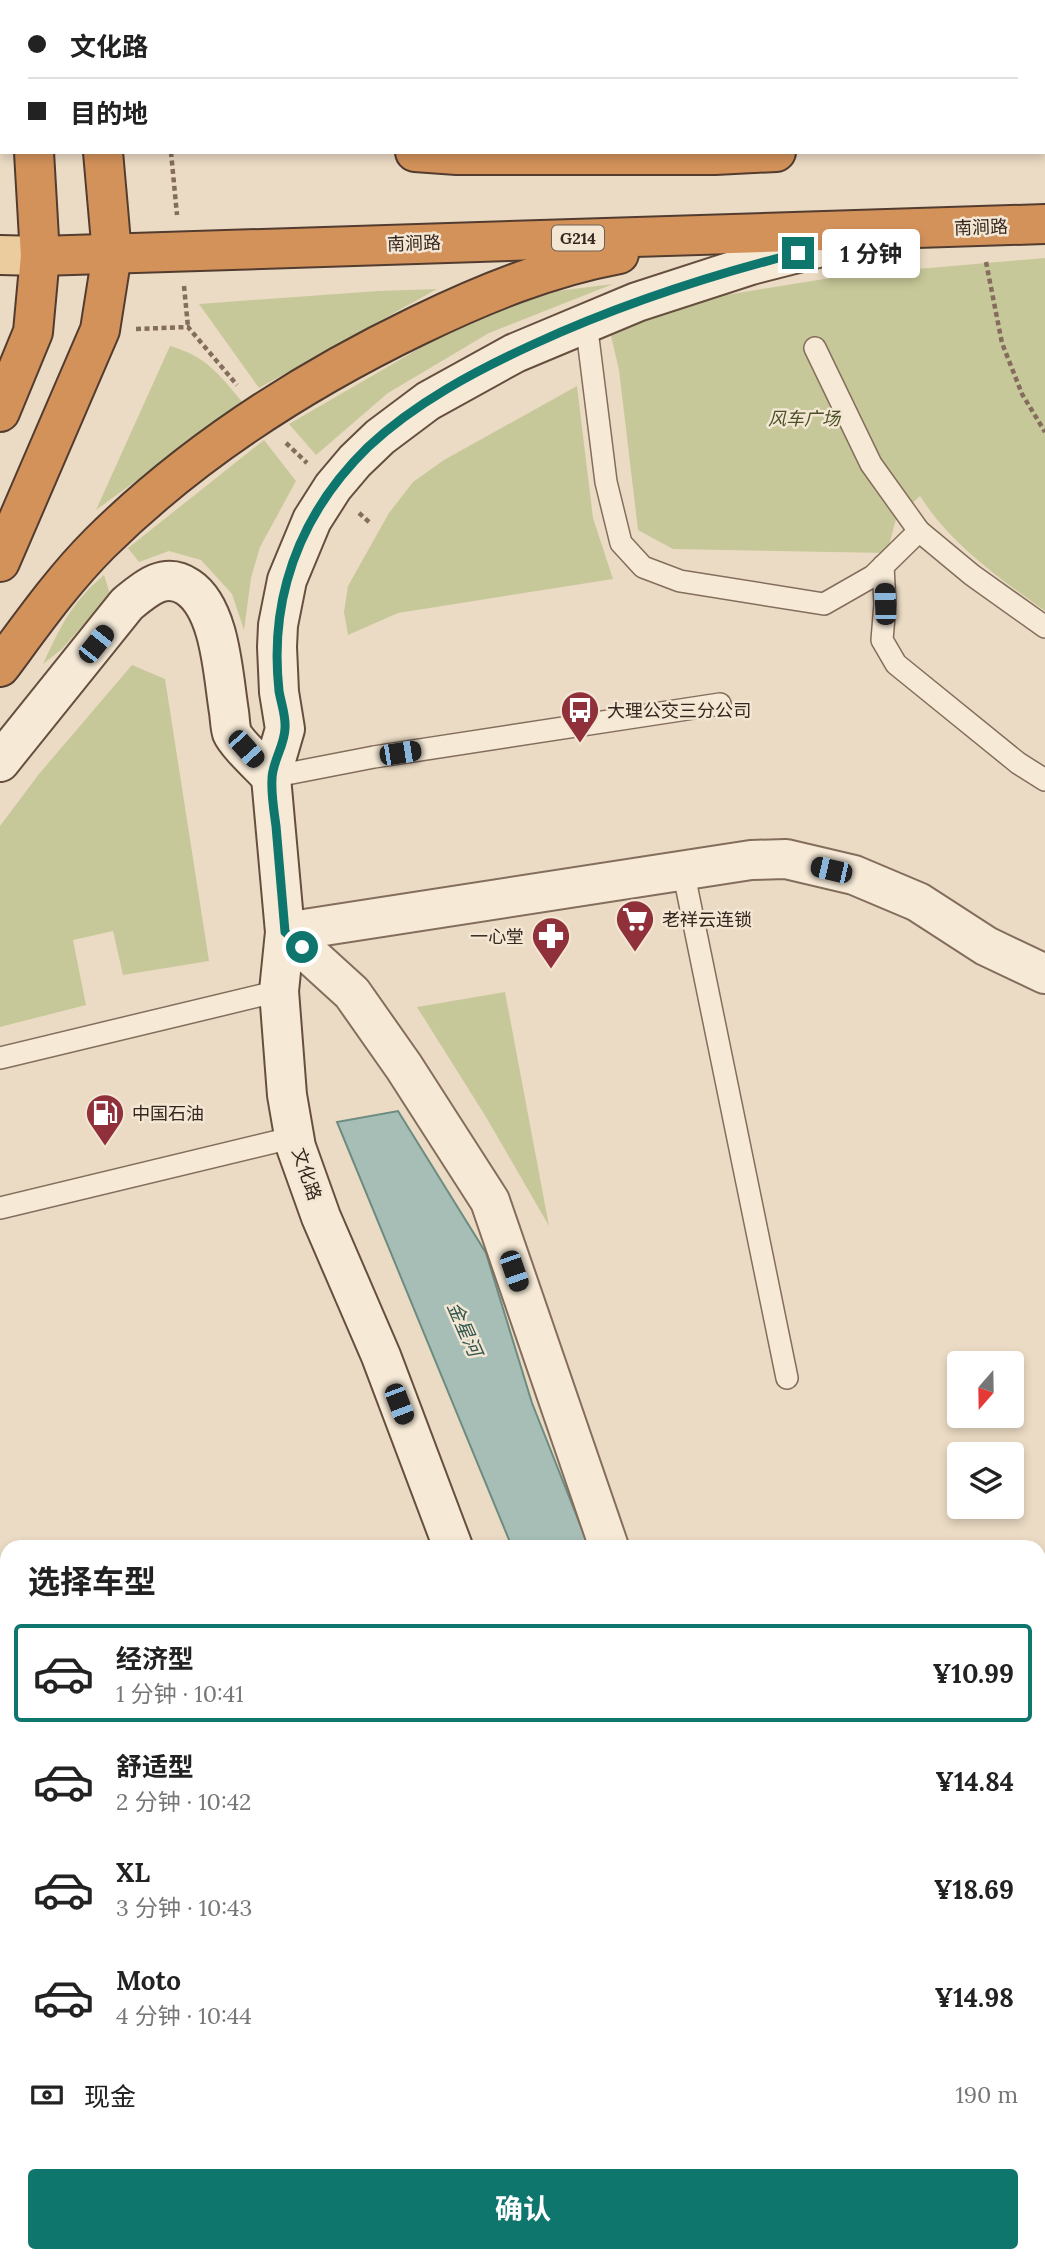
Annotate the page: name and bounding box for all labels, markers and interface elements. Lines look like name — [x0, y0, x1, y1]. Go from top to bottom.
text: 文化路 — [70, 30, 148, 63]
text: 目的地 — [70, 97, 148, 130]
street label: 南涧路 — [954, 215, 1008, 239]
road number: G214 — [552, 226, 604, 250]
callout: 1 分钟 — [822, 229, 920, 278]
street label: 南涧路 — [387, 231, 441, 255]
route end — [782, 237, 814, 269]
text: 1 分钟 — [840, 239, 902, 268]
park label: 风车广场 — [768, 407, 842, 430]
car — [874, 583, 897, 625]
car — [75, 621, 118, 667]
bus stop icon: 大理公交三分公司 — [559, 689, 601, 744]
place label: 大理公交三分公司 — [607, 699, 751, 722]
car — [225, 726, 268, 772]
car — [378, 739, 423, 767]
car — [809, 855, 854, 885]
supermarket icon: 老祥云连锁 — [614, 898, 656, 953]
place label: 老祥云连锁 — [662, 908, 752, 931]
pharmacy icon: 一心堂 — [530, 915, 572, 970]
place label: 一心堂 — [470, 925, 524, 948]
route start — [286, 931, 318, 963]
fuel station icon: 中国石油 — [84, 1092, 126, 1147]
place label: 中国石油 — [132, 1102, 204, 1125]
street label: 文化路 — [287, 1145, 327, 1203]
car — [498, 1248, 531, 1294]
water label: 金星河 — [442, 1298, 489, 1364]
north arrow — [947, 1351, 1024, 1428]
map controls — [947, 1351, 1024, 1519]
car — [382, 1381, 417, 1427]
button: layers — [947, 1442, 1024, 1519]
text: 选择车型 — [28, 1561, 156, 1602]
icon: car — [32, 1642, 95, 1705]
text: 经济型 — [116, 1642, 194, 1675]
text: ¥10.99 — [933, 1657, 1014, 1690]
text: 1 分钟 · 10:41 — [116, 1679, 244, 1708]
icon: car — [32, 1750, 95, 1813]
text: 舒适型 — [116, 1750, 194, 1783]
text: ¥14.84 — [935, 1765, 1014, 1798]
text: 2 分钟 · 10:42 — [116, 1787, 251, 1816]
text: XL — [116, 1856, 150, 1889]
icon: car — [32, 1858, 95, 1921]
text: ¥18.69 — [934, 1873, 1014, 1906]
text: 3 分钟 · 10:43 — [116, 1893, 252, 1922]
text: Moto — [116, 1964, 181, 1997]
icon: car — [32, 1966, 95, 2029]
text: ¥14.98 — [935, 1981, 1014, 2014]
text: 4 分钟 · 10:44 — [116, 2001, 252, 2030]
icon: cash — [28, 2076, 66, 2114]
text: 现金 — [84, 2080, 136, 2113]
text: 190 m — [955, 2080, 1018, 2109]
button: 确认 — [28, 2169, 1018, 2249]

